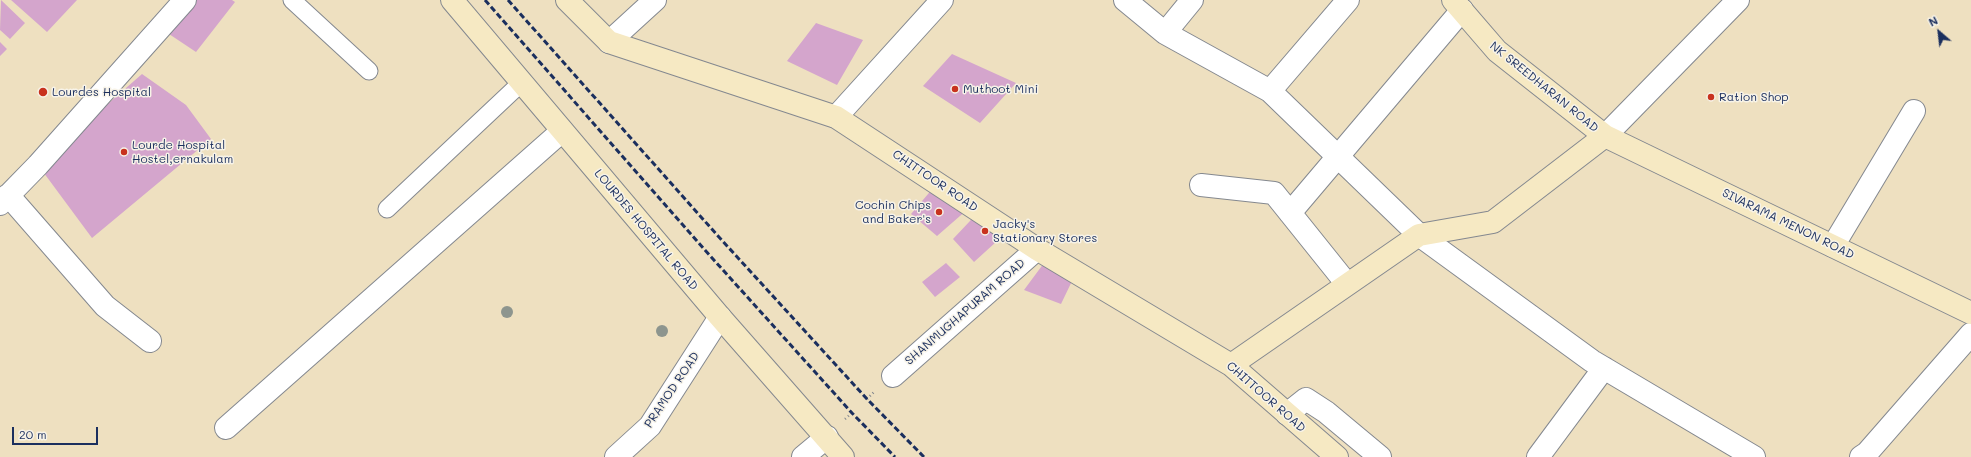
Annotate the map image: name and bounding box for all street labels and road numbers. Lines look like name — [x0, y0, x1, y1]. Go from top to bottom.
street label: NK SREEDHARAN ROAD — [1487, 39, 1601, 135]
street label: CHITTOOR ROAD — [890, 147, 980, 215]
street label: LOURDES HOSPITAL ROAD — [591, 167, 701, 293]
street label: SIVARAMA MENON ROAD — [1720, 186, 1856, 262]
street label: SHANMUGHAPURAM ROAD — [902, 256, 1028, 368]
street label: PRAMOD ROAD — [641, 349, 703, 431]
street label: CHITTOOR ROAD — [1224, 359, 1308, 435]

